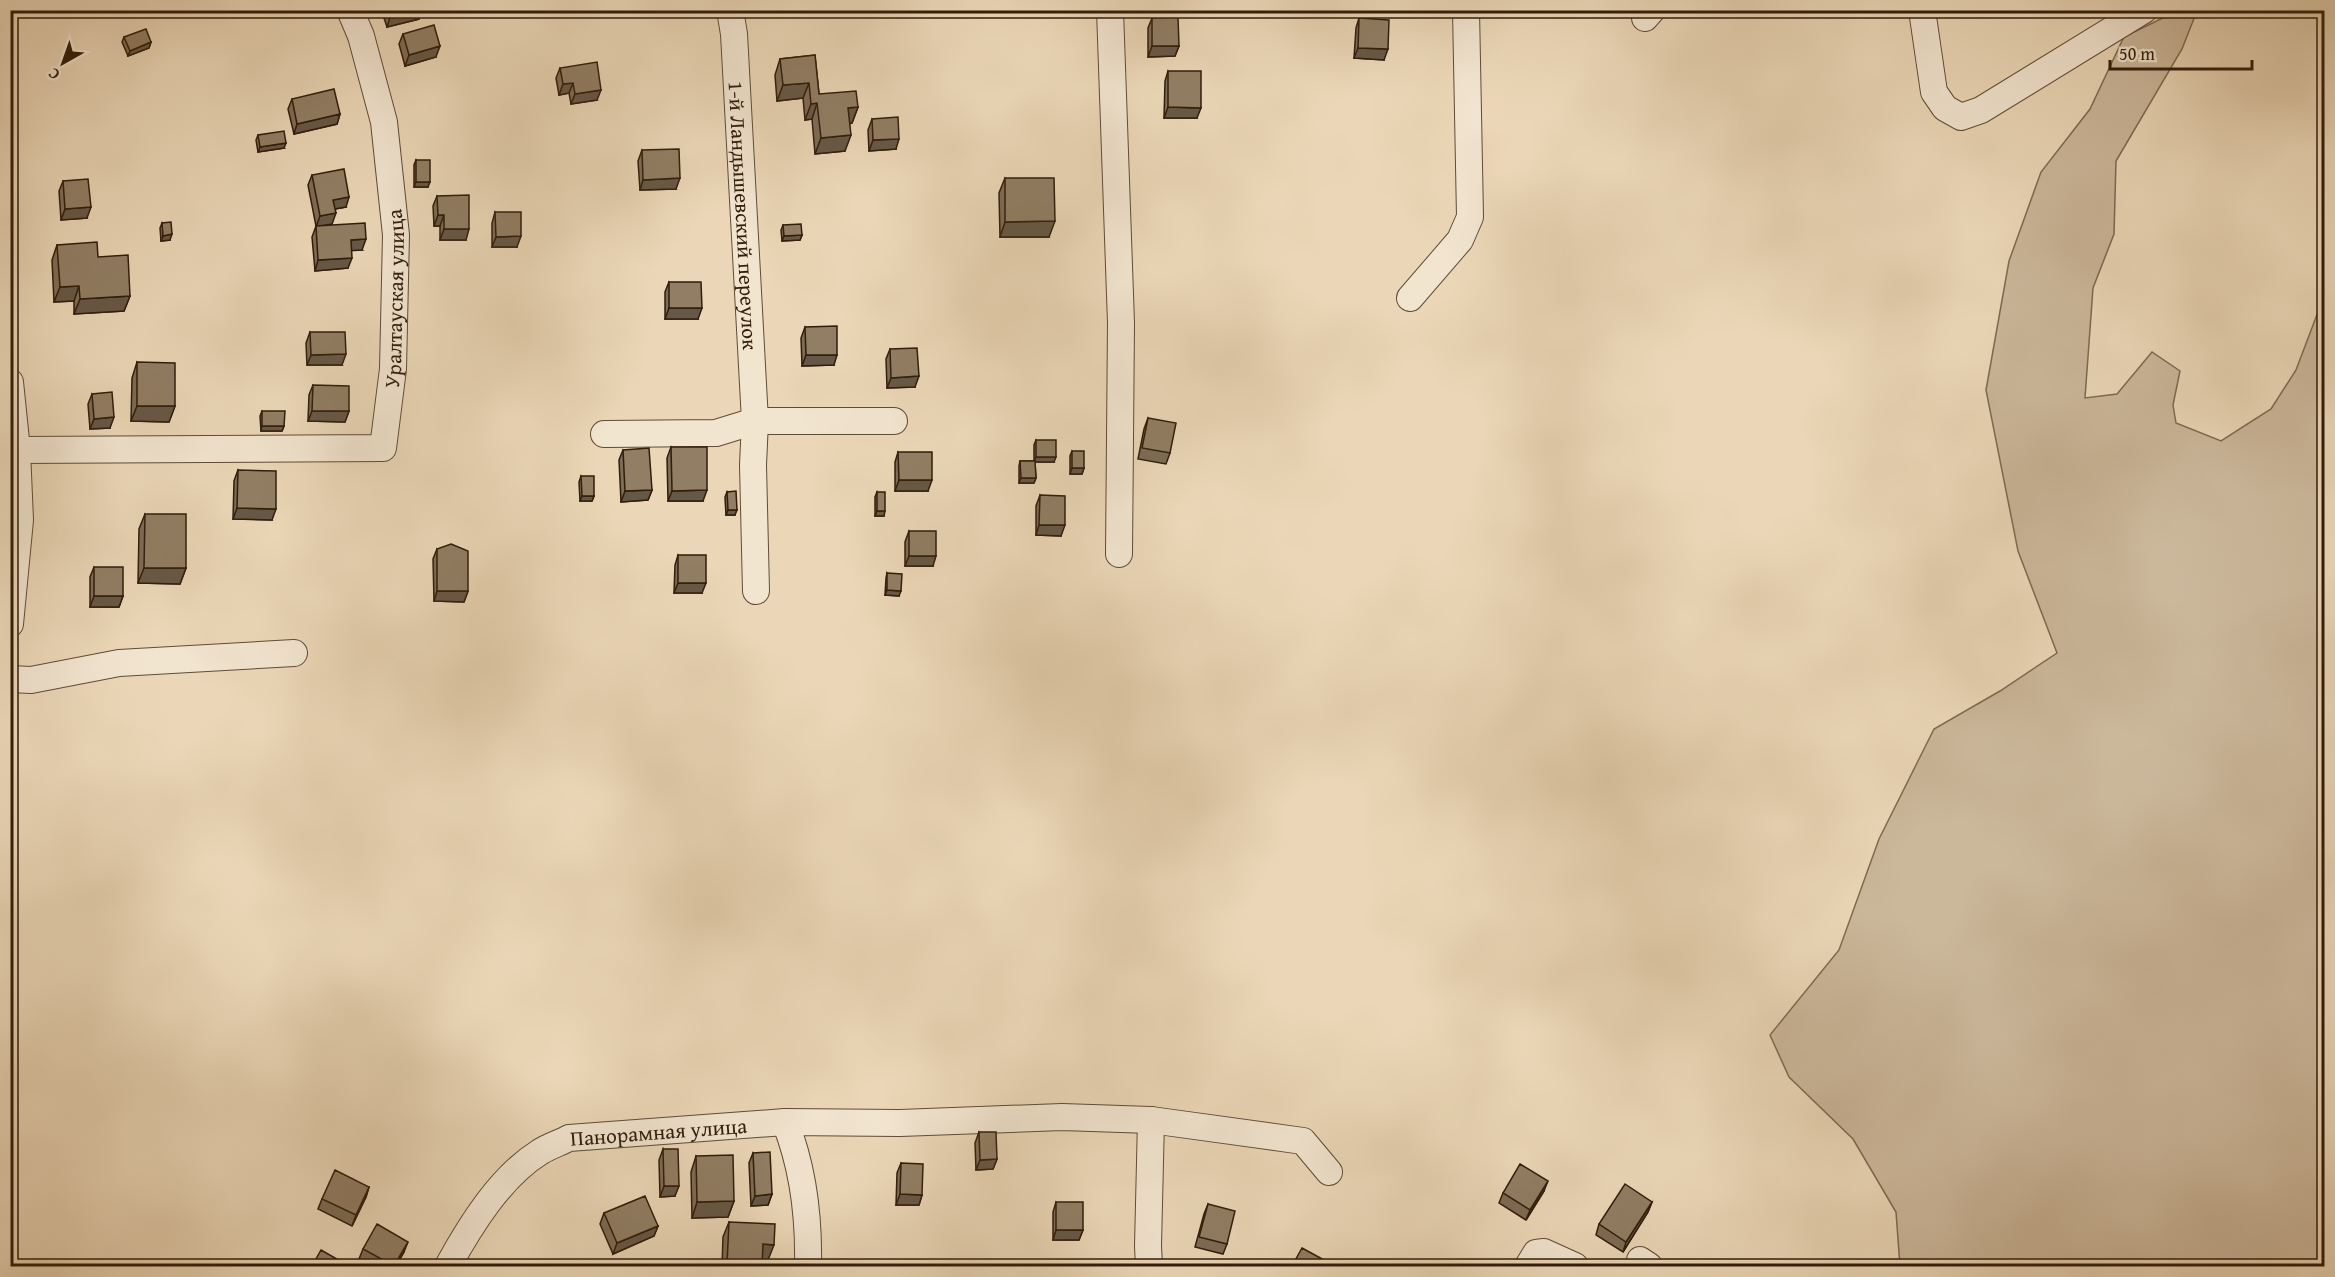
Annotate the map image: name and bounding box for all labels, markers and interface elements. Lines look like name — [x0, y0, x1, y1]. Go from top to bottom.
north arrow — [33, 33, 93, 93]
scale bar — [2110, 33, 2252, 71]
text: 50 m — [2119, 40, 2155, 67]
text: С — [42, 62, 65, 87]
street label: 1-й Ландышевский переулок — [721, 80, 767, 351]
street label: Уралтауская улица — [375, 208, 412, 390]
street label: Панорамная улица — [569, 1109, 748, 1153]

